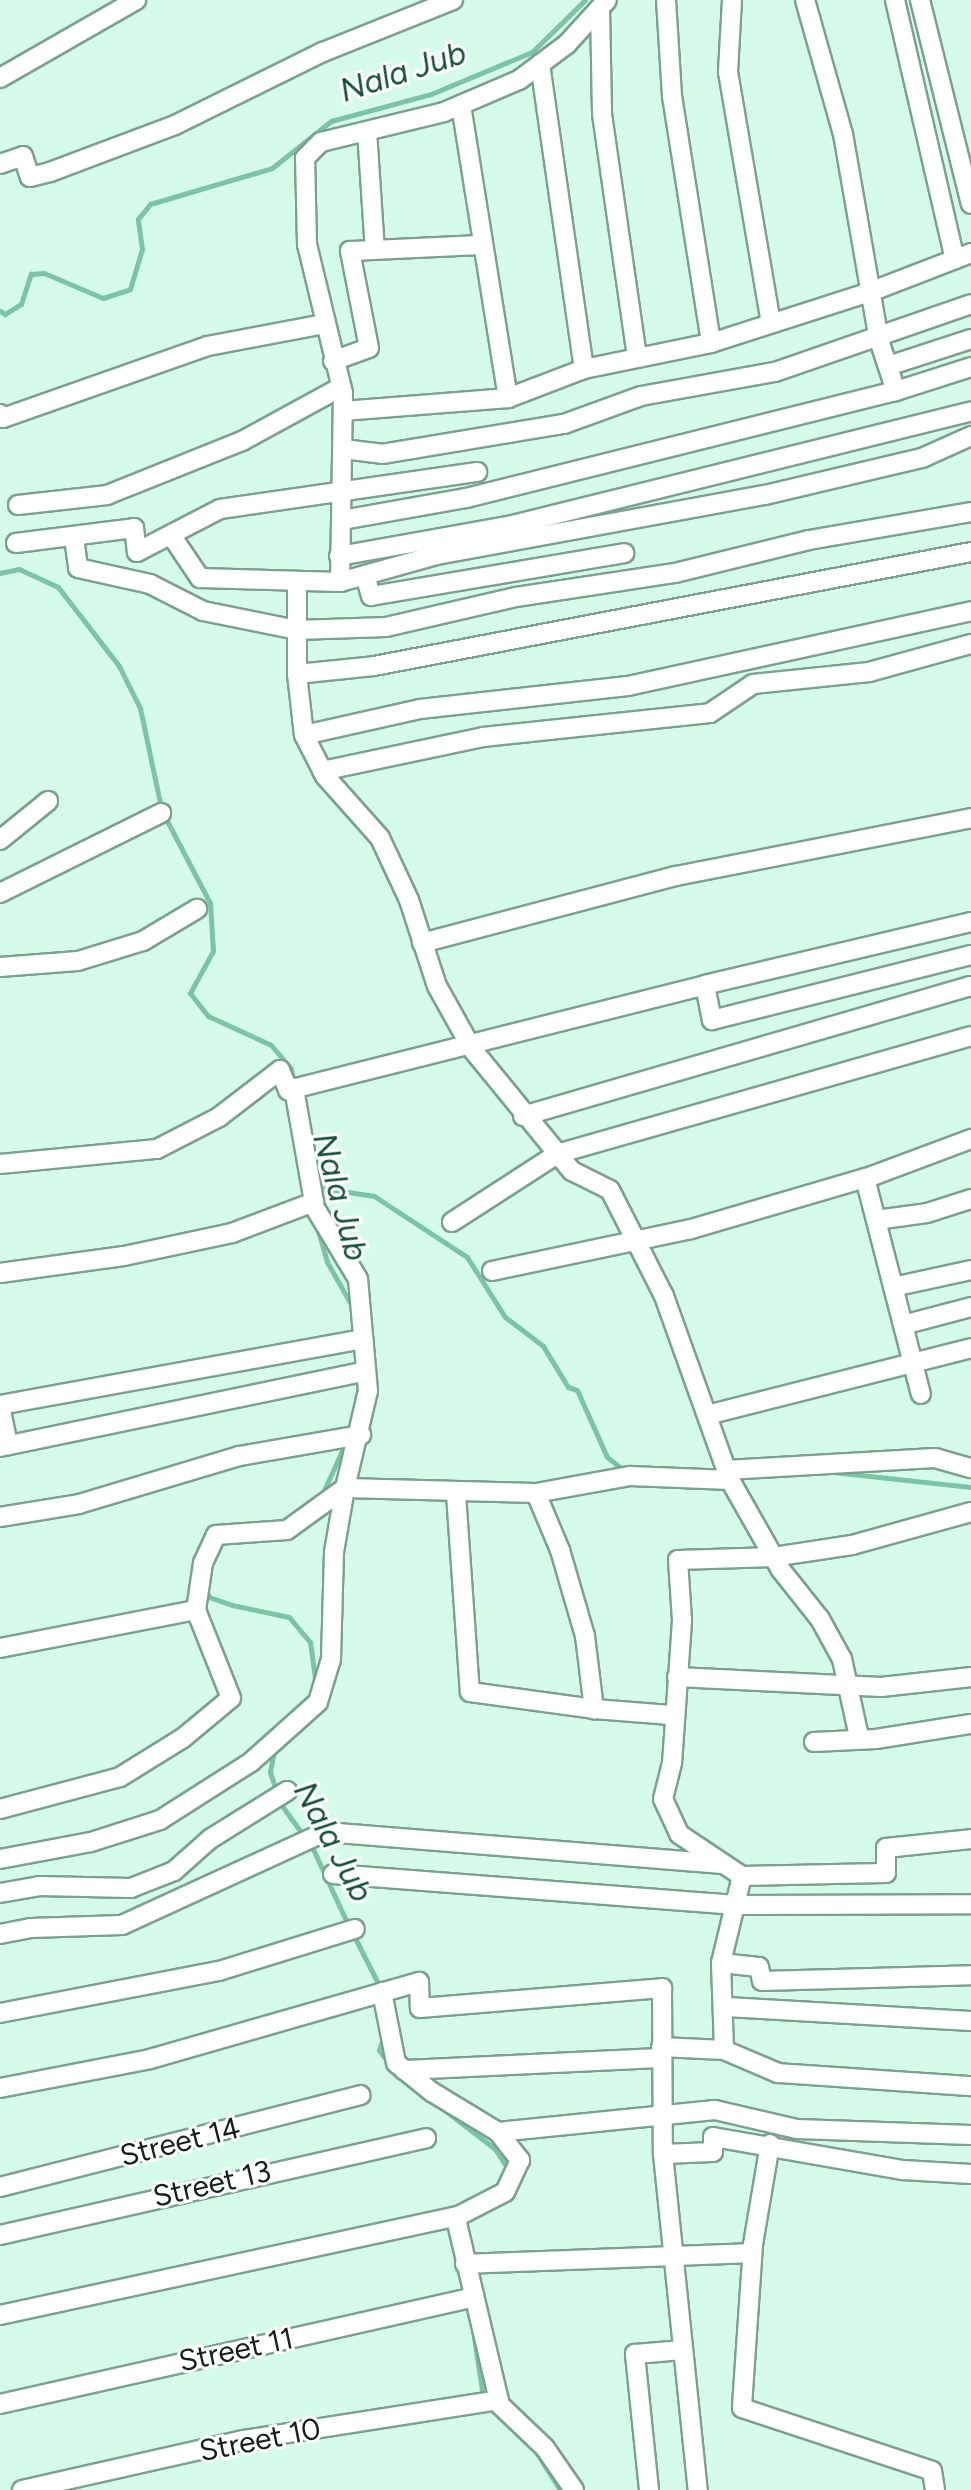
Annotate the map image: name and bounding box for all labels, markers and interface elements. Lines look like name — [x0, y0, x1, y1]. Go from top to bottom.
water label: Nala Jub — [335, 34, 471, 110]
water label: Nala Jub — [305, 1129, 375, 1265]
water label: Nala Jub — [285, 1775, 381, 1909]
street label: Street 14 — [116, 2110, 244, 2174]
street label: Street 13 — [149, 2153, 275, 2215]
street label: Street 11 — [175, 2320, 297, 2380]
street label: Street 10 — [196, 2411, 324, 2469]

